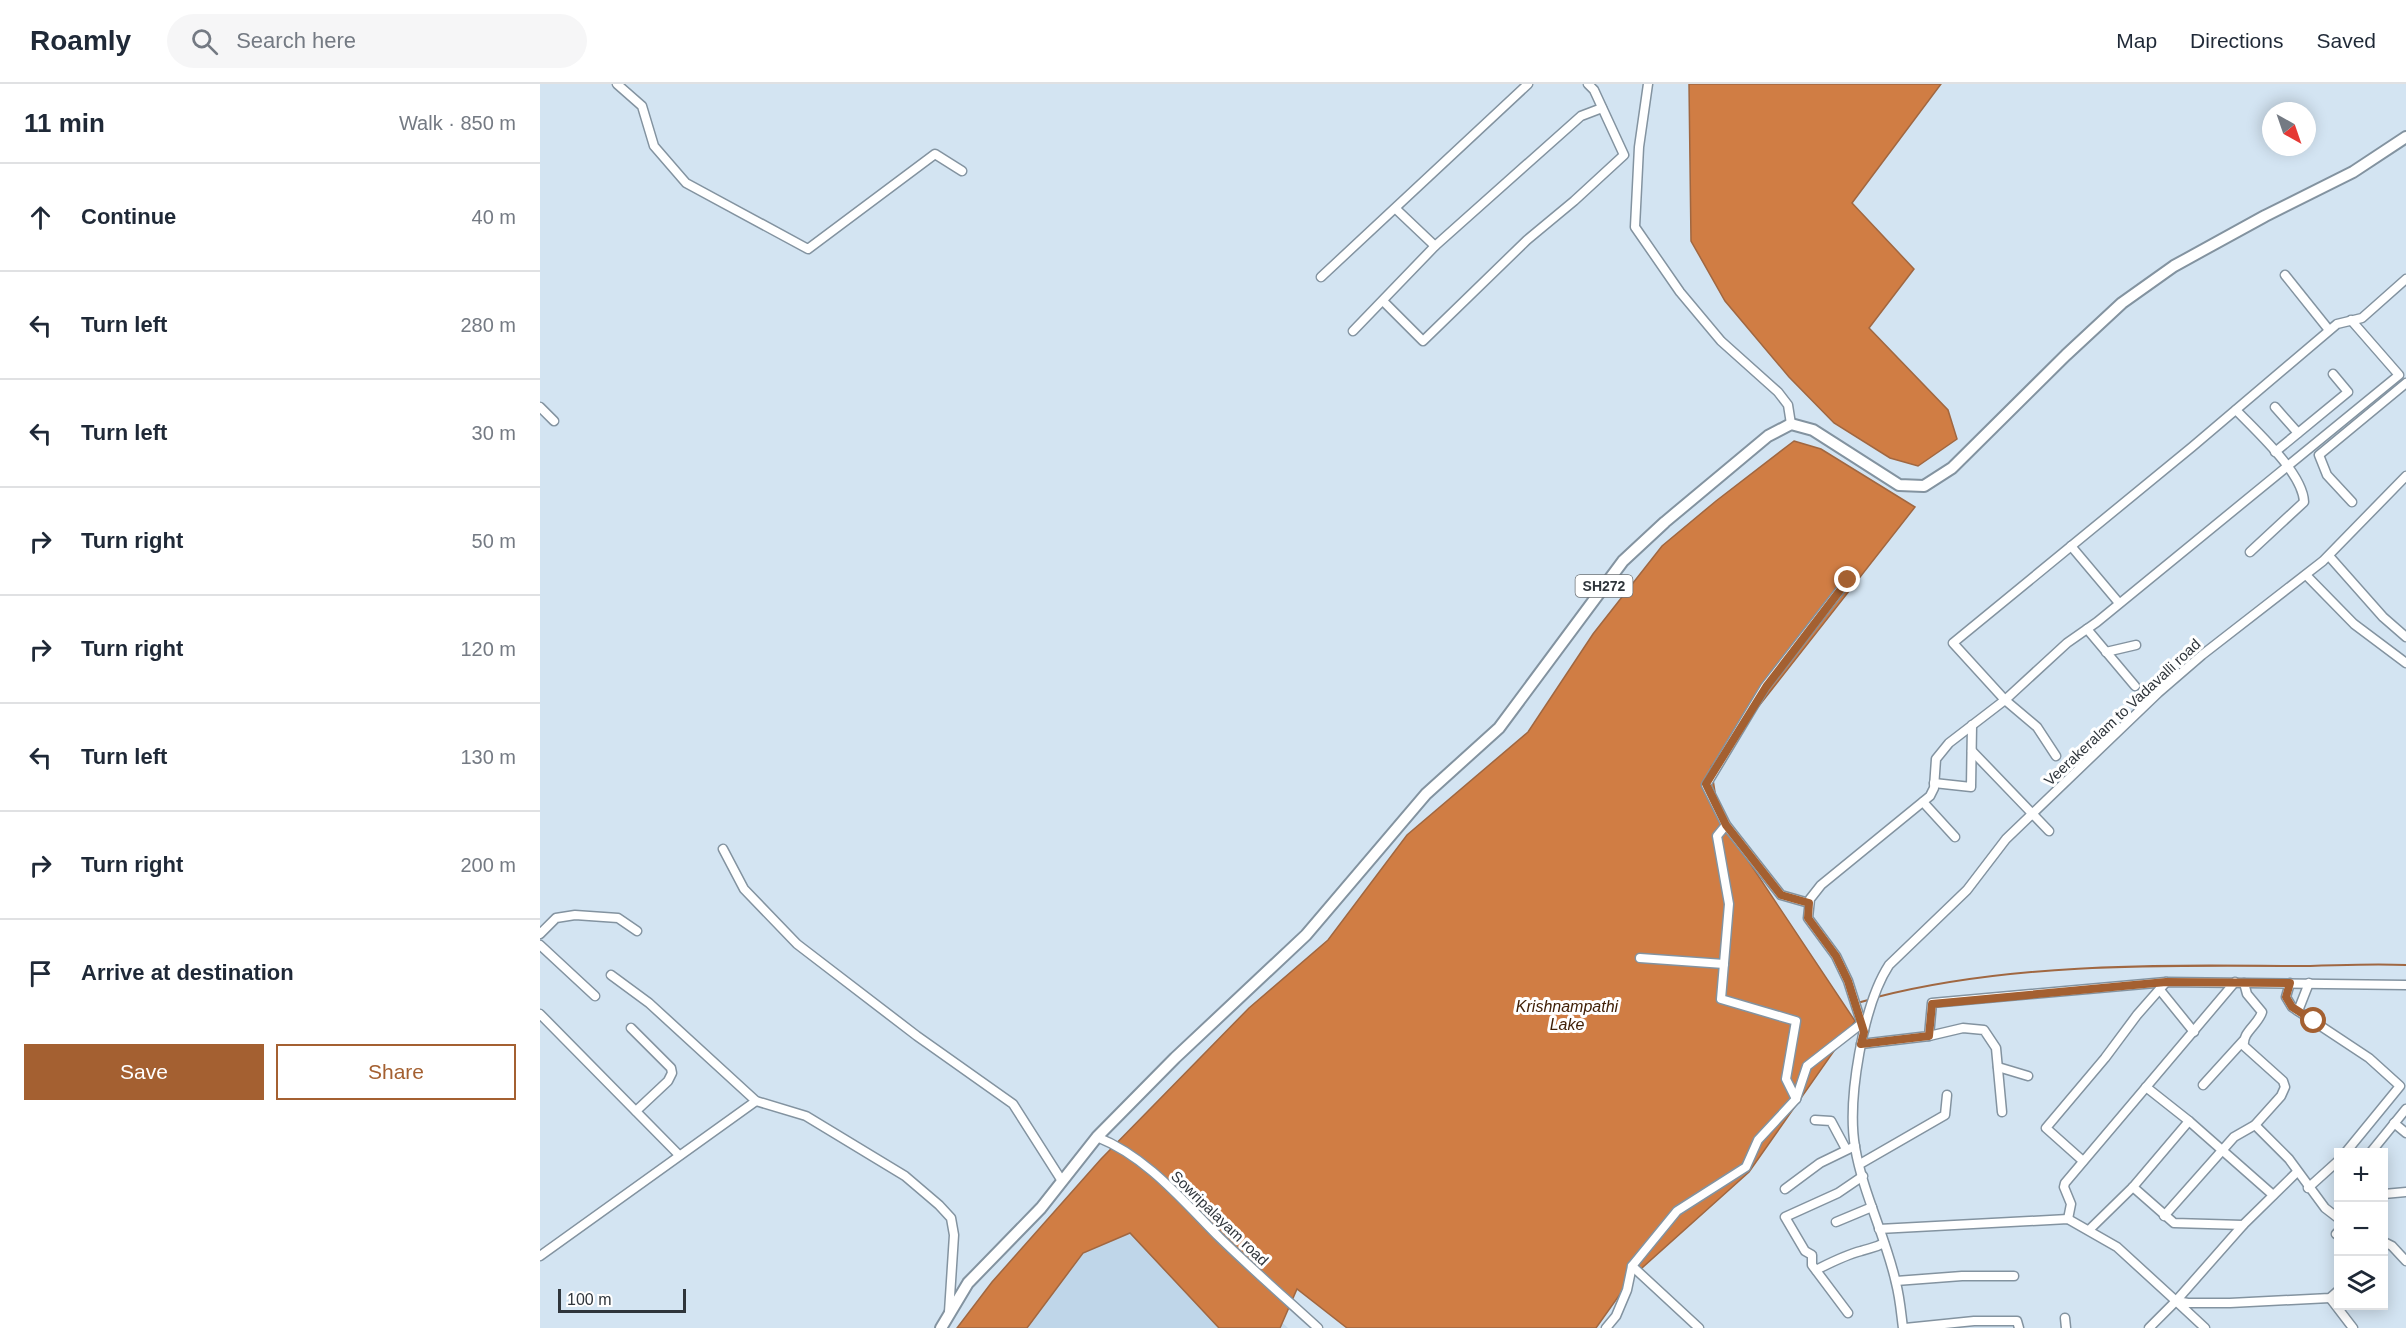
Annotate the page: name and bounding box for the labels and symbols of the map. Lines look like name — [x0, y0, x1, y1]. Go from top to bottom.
north arrow — [2262, 102, 2316, 156]
route end — [1834, 566, 1860, 592]
road number: SH272 — [1576, 575, 1632, 597]
street label: Veerakeralam to Vadavalli road — [2040, 635, 2204, 789]
water label: Krishnampathi Lake — [1516, 998, 1619, 1033]
route start — [2300, 1007, 2326, 1033]
street label: Sowripalayam road — [1168, 1167, 1272, 1269]
scale bar — [558, 1286, 686, 1314]

